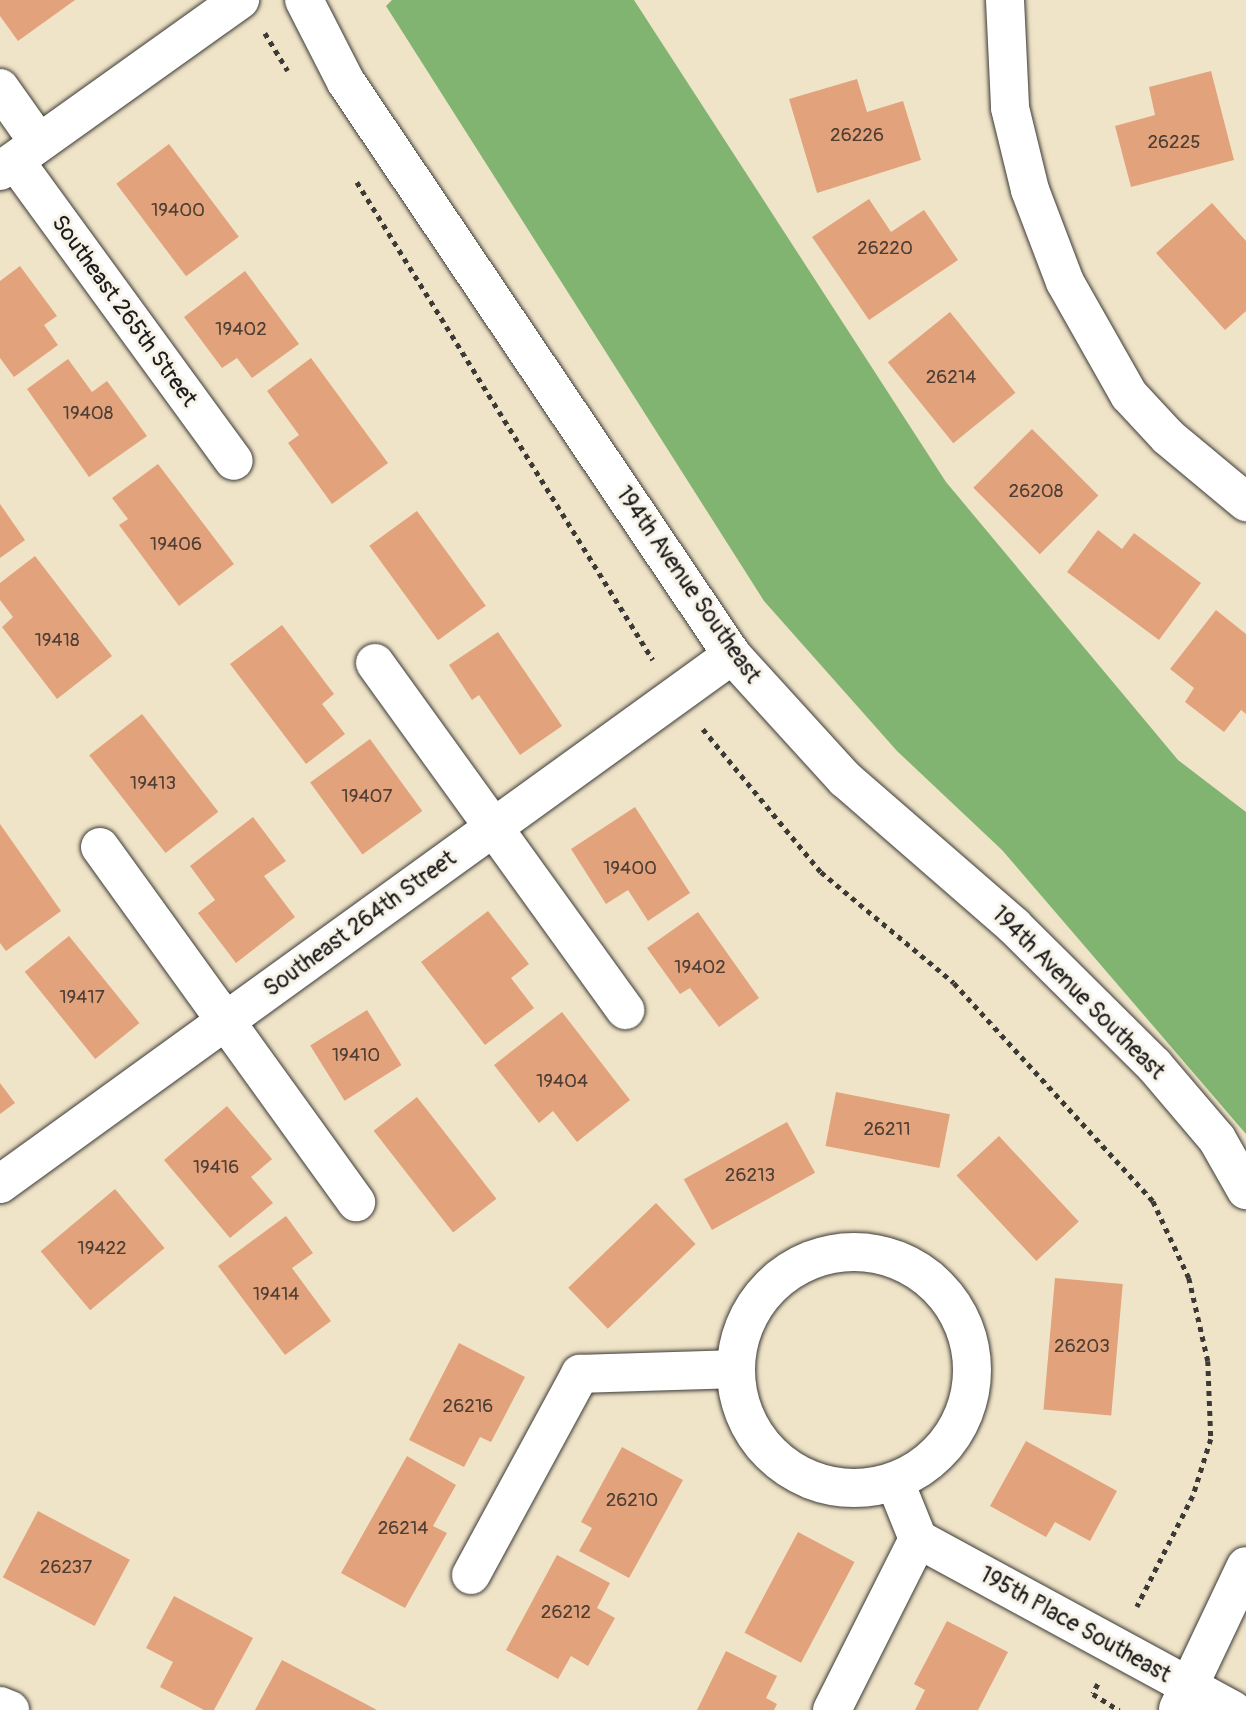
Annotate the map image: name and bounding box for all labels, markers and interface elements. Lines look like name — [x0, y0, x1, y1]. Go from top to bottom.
house number: 26226 — [830, 125, 884, 147]
house number: 26225 — [1147, 132, 1201, 154]
house number: 19400 — [151, 200, 205, 222]
street label: Southeast 265th Street — [45, 210, 203, 412]
house number: 26220 — [857, 238, 913, 260]
house number: 19402 — [215, 319, 267, 341]
house number: 26214 — [926, 367, 976, 389]
house number: 19408 — [63, 403, 113, 425]
street label: 194th Avenue Southeast — [610, 481, 766, 689]
house number: 26208 — [1009, 481, 1063, 503]
house number: 19406 — [150, 534, 202, 556]
house number: 19418 — [34, 630, 80, 652]
house number: 19413 — [130, 773, 176, 795]
house number: 19407 — [341, 786, 393, 808]
street label: Southeast 264th Street — [258, 845, 462, 1003]
house number: 19400 — [603, 858, 657, 880]
street label: 194th Avenue Southeast — [986, 901, 1170, 1085]
house number: 19402 — [674, 957, 726, 979]
house number: 19417 — [59, 987, 105, 1009]
house number: 19410 — [332, 1045, 380, 1067]
house number: 19404 — [536, 1071, 588, 1093]
house number: 26211 — [863, 1119, 911, 1141]
house number: 19416 — [193, 1157, 239, 1179]
house number: 26213 — [725, 1165, 775, 1187]
house number: 19422 — [77, 1238, 127, 1260]
house number: 19414 — [253, 1284, 299, 1306]
house number: 26203 — [1054, 1336, 1110, 1358]
house number: 26216 — [443, 1396, 493, 1418]
house number: 26210 — [606, 1490, 658, 1512]
house number: 26214 — [378, 1518, 428, 1540]
house number: 26237 — [40, 1557, 92, 1579]
street label: 195th Place Southeast — [975, 1561, 1175, 1689]
house number: 26212 — [541, 1602, 591, 1624]

